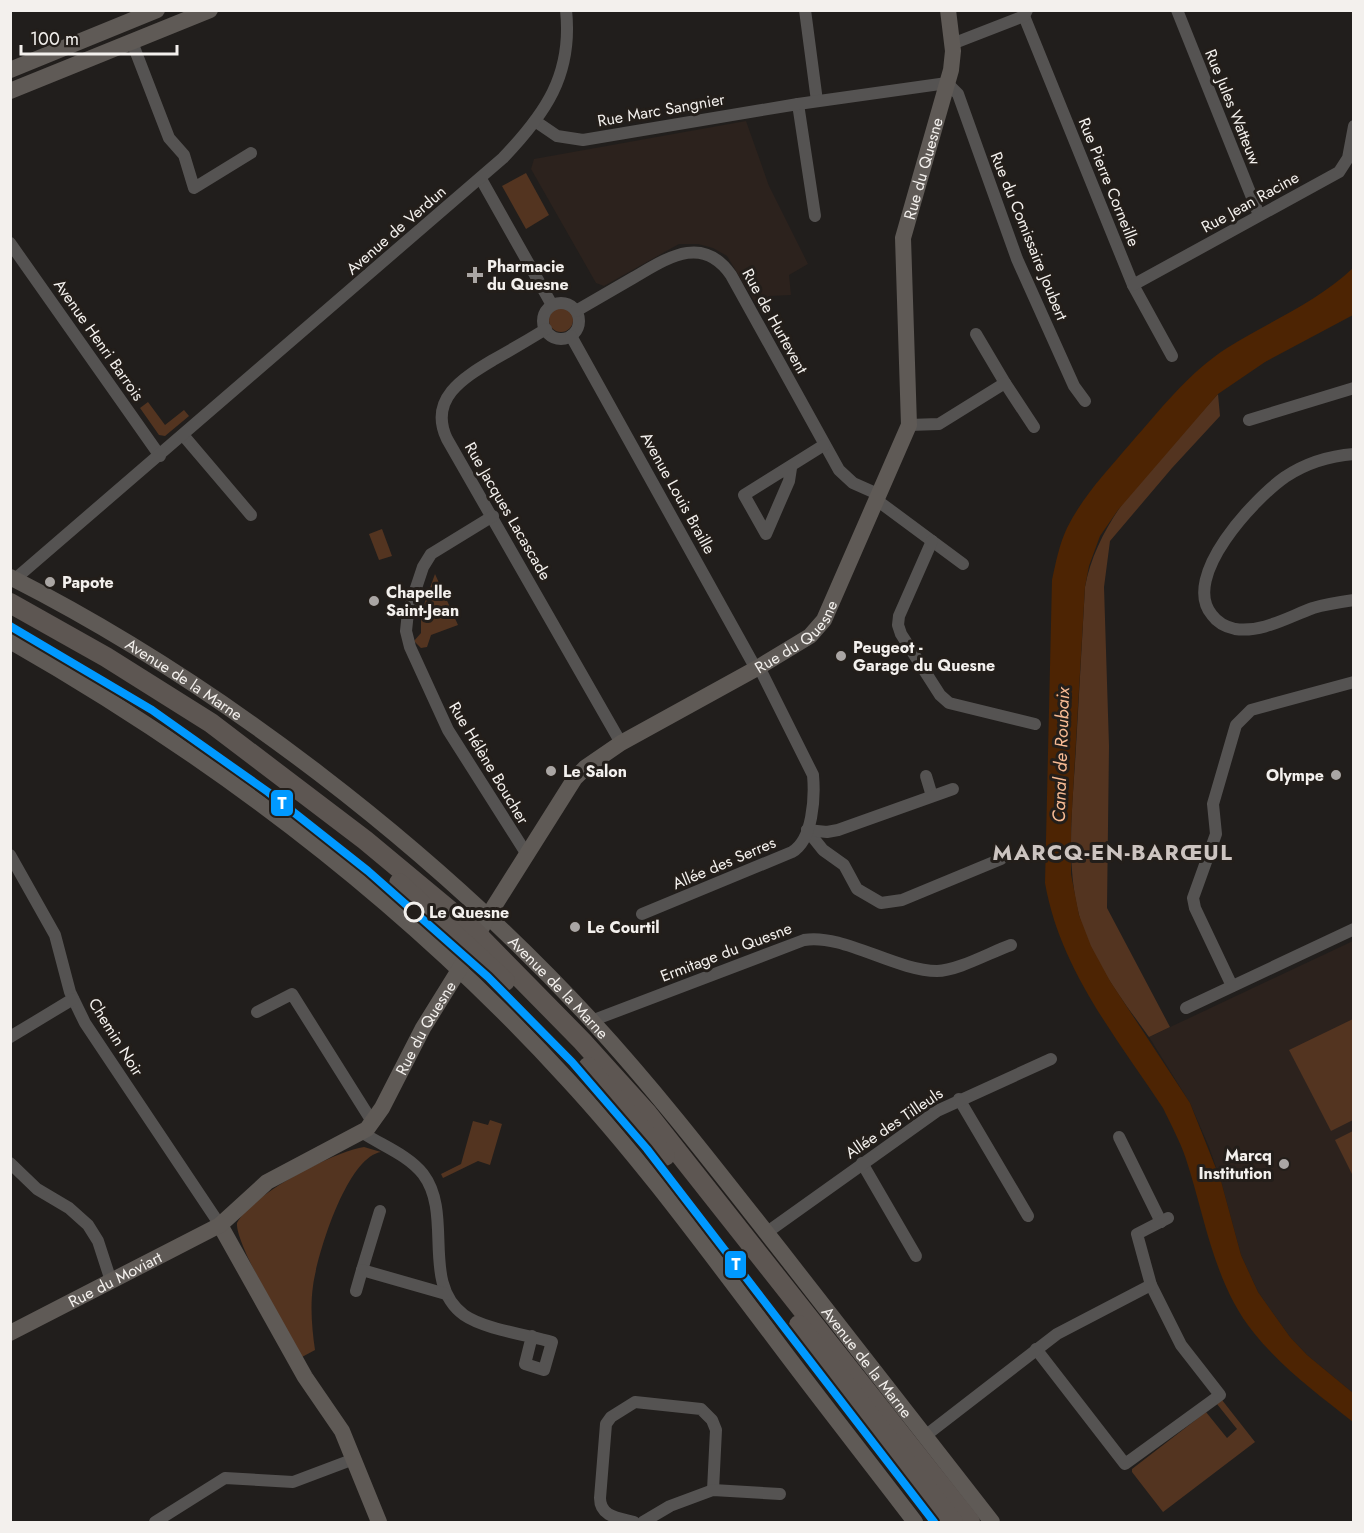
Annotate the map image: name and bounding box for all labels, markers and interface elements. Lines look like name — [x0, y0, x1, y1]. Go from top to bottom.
scale bar — [21, 18, 177, 56]
text: 100 m — [30, 26, 79, 52]
street label: Rue Jules Watteuw — [1199, 46, 1267, 168]
street label: Rue Marc Sangnier — [595, 87, 727, 133]
street label: Rue Pierre Corneille — [1073, 114, 1145, 250]
street label: Rue du Quesne — [897, 115, 948, 222]
street label: Rue du Comissaire Joubert — [985, 148, 1073, 324]
street label: Rue Jean Racine — [1197, 166, 1303, 238]
street label: Avenue de Verdun — [341, 180, 451, 280]
place label: Pharmacie du Quesne — [487, 255, 569, 296]
street label: Rue de Hurtevent — [737, 264, 813, 378]
marker: Pharmacie du Quesne — [468, 268, 482, 282]
street label: Avenue Henri Barrois — [48, 274, 150, 406]
street label: Avenue Louis Braille — [635, 428, 721, 558]
street label: Rue Jacques Lacascade — [459, 438, 557, 584]
place label: Papote — [62, 571, 114, 594]
marker: Papote — [43, 575, 57, 589]
place label: Chapelle Saint-Jean — [386, 581, 459, 622]
marker: Chapelle Saint-Jean — [367, 594, 381, 608]
street label: Rue du Quesne — [750, 596, 843, 679]
street label: Avenue de la Marne — [121, 632, 247, 726]
place label: Peugeot - Garage du Quesne — [853, 636, 995, 677]
marker: Peugeot - Garage du Quesne — [834, 649, 848, 663]
water label: Canal de Roubaix — [1046, 685, 1076, 823]
street label: Rue Hélène Boucher — [443, 697, 535, 829]
place label: Le Salon — [563, 760, 627, 783]
marker: Le Salon — [544, 764, 558, 778]
place label: Olympe — [1266, 764, 1324, 787]
marker: Olympe — [1329, 768, 1343, 782]
line badge: T — [270, 789, 294, 817]
text: T — [278, 792, 287, 815]
street label: Allée des Serres — [669, 831, 779, 895]
district label: MARCQ-EN-BARŒUL — [993, 836, 1233, 868]
place label: Le Quesne — [429, 901, 509, 924]
marker: Le Quesne — [404, 902, 424, 922]
place label: Le Courtil — [587, 916, 660, 939]
street label: Ermitage du Quesne — [657, 916, 795, 988]
marker: Le Courtil — [568, 920, 582, 934]
street label: Avenue de la Marne — [503, 930, 614, 1044]
street label: Rue du Quesne — [389, 976, 461, 1079]
street label: Chemin Noir — [83, 993, 149, 1081]
street label: Allée des Tilleuls — [841, 1082, 947, 1164]
place label: Marcq Institution — [1198, 1144, 1272, 1185]
marker: Marcq Institution — [1277, 1157, 1291, 1171]
street label: Rue du Moviart — [64, 1245, 166, 1313]
line badge: T — [724, 1250, 747, 1279]
text: T — [732, 1253, 741, 1276]
street label: Avenue de la Marne — [816, 1301, 918, 1423]

